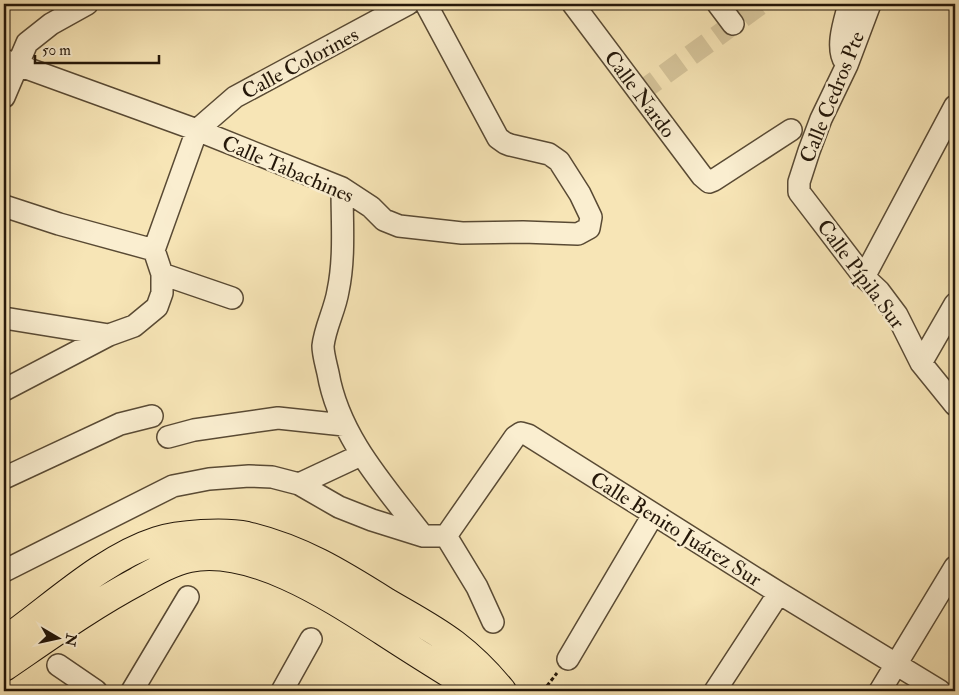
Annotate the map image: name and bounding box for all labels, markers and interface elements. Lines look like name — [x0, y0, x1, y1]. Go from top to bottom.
street label: Calle Colorines — [237, 21, 363, 106]
street label: Calle Cedros Pte — [794, 27, 871, 167]
scale bar — [35, 32, 159, 64]
text: 50 m — [42, 41, 71, 60]
street label: Calle Nardo — [598, 45, 681, 144]
street label: Calle Tabachines — [218, 130, 358, 209]
street label: Calle Pípila Sur — [811, 214, 911, 335]
street label: Calle Benito Juárez Sur — [585, 466, 767, 593]
north arrow — [32, 612, 82, 662]
text: N — [61, 631, 80, 648]

